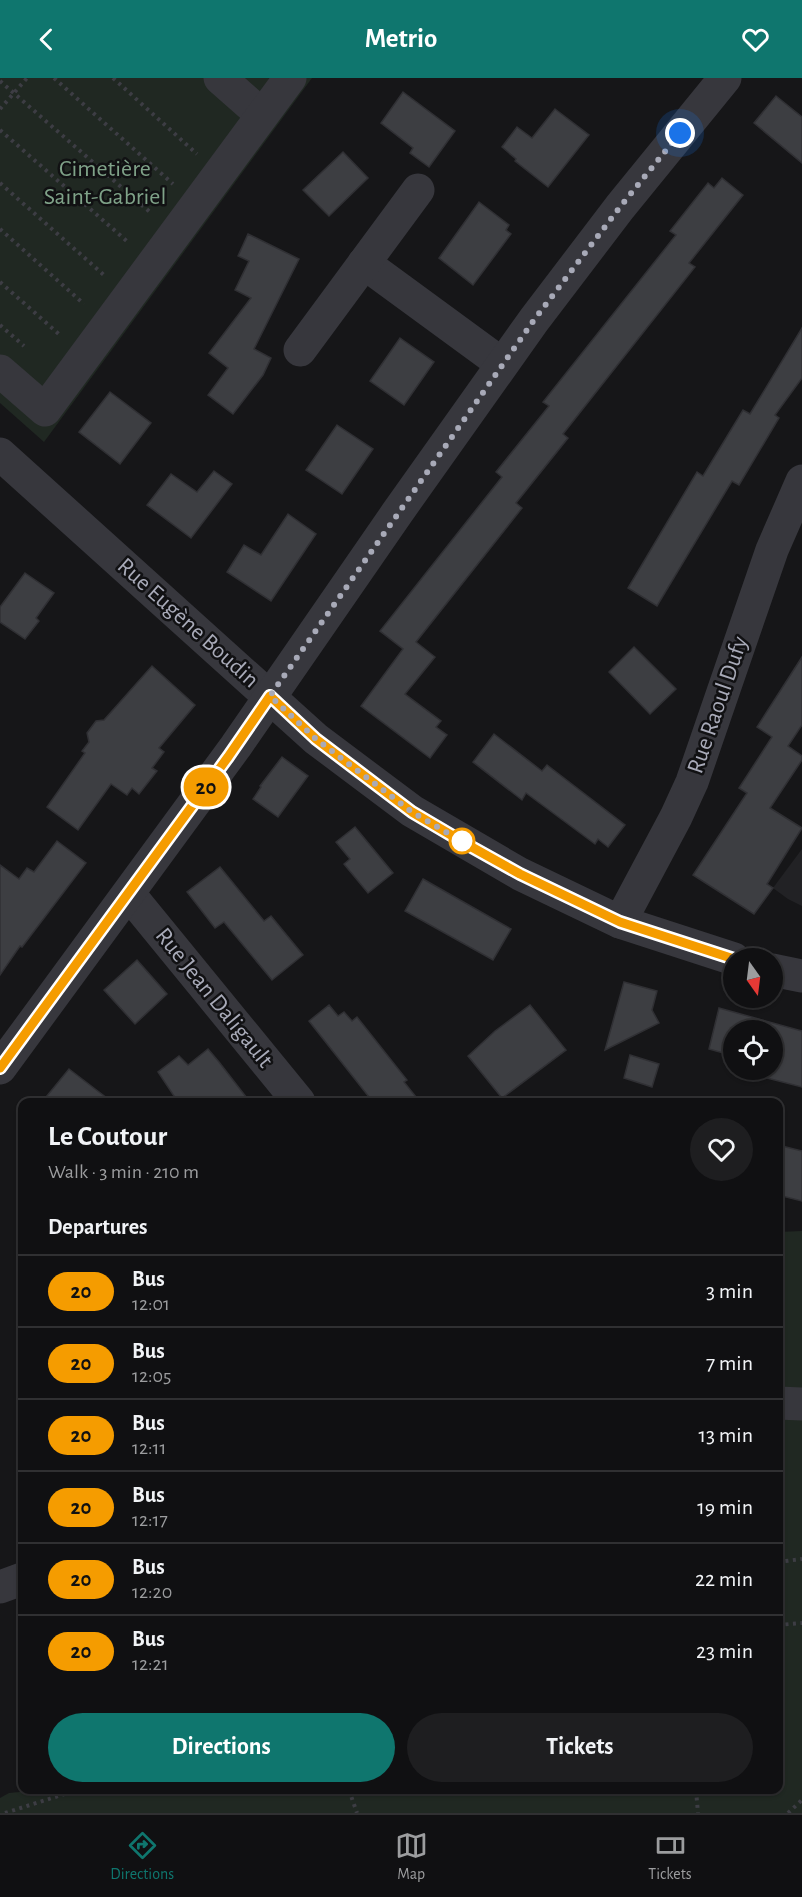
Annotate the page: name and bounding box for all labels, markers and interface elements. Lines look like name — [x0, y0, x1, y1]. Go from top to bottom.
icon: back — [30, 23, 63, 56]
icon: heart — [739, 23, 772, 56]
text: Metrio — [365, 25, 437, 52]
your location — [665, 118, 695, 148]
park label: Cimetière Saint-Gabriel — [44, 157, 166, 209]
street label: Rue Eugène Boudin — [113, 554, 263, 692]
street label: Rue Raoul Dufy — [683, 633, 753, 777]
line badge: 20 — [179, 768, 233, 806]
text: 20 — [196, 777, 216, 798]
unlabelled marker — [449, 828, 475, 854]
street label: Rue Jean Daligault — [151, 924, 278, 1073]
north arrow — [723, 948, 783, 1008]
map controls — [723, 948, 783, 1080]
button: locate — [723, 1020, 783, 1080]
button: heart — [690, 1118, 753, 1181]
text: Le Coutour — [48, 1123, 167, 1151]
text: Walk · 3 min · 210 m — [48, 1162, 199, 1182]
text: Departures — [48, 1216, 148, 1238]
text: Bus — [132, 1268, 165, 1290]
text: 3 min — [706, 1280, 753, 1302]
text: 20 — [71, 1281, 91, 1302]
text: 12:01 — [132, 1294, 170, 1314]
text: Bus — [132, 1340, 165, 1362]
text: 7 min — [706, 1352, 753, 1374]
text: 20 — [71, 1353, 91, 1374]
text: 12:05 — [132, 1366, 171, 1386]
text: Bus — [132, 1412, 165, 1434]
text: 13 min — [698, 1424, 753, 1446]
text: 20 — [71, 1425, 91, 1446]
text: 12:11 — [132, 1438, 166, 1458]
text: Bus — [132, 1484, 165, 1506]
text: 19 min — [697, 1496, 753, 1518]
text: 20 — [71, 1497, 91, 1518]
text: 12:17 — [132, 1510, 168, 1530]
text: Bus — [132, 1556, 165, 1578]
text: 22 min — [695, 1568, 753, 1590]
text: 20 — [71, 1569, 91, 1590]
text: 12:20 — [132, 1582, 172, 1602]
text: Bus — [132, 1628, 165, 1650]
text: 23 min — [696, 1640, 753, 1662]
text: 20 — [71, 1641, 91, 1662]
text: 12:21 — [132, 1654, 169, 1674]
button: Directions — [48, 1713, 395, 1782]
button: Tickets — [407, 1713, 753, 1782]
tab: Directions — [110, 1829, 174, 1884]
tab: Map — [395, 1829, 428, 1884]
tab: Tickets — [648, 1829, 692, 1884]

